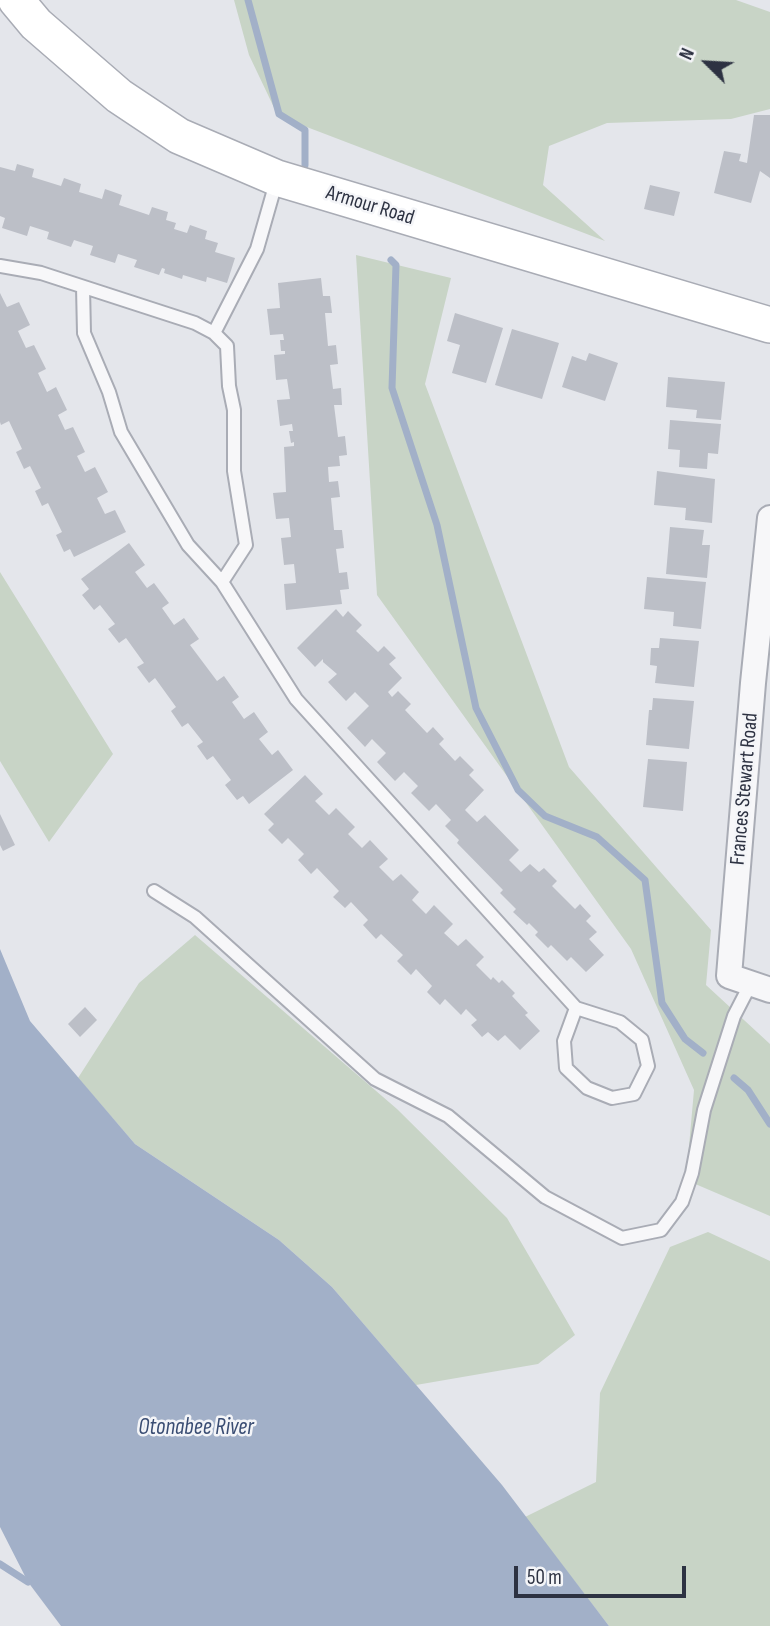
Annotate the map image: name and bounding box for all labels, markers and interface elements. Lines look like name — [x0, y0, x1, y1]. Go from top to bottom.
north arrow — [672, 28, 742, 98]
text: N — [675, 45, 700, 64]
street label: Armour Road — [323, 181, 417, 231]
street label: Frances Stewart Road — [726, 712, 764, 866]
water label: Otonabee River — [138, 1414, 254, 1442]
scale bar — [518, 1552, 690, 1596]
text: 50 m — [527, 1565, 562, 1590]

